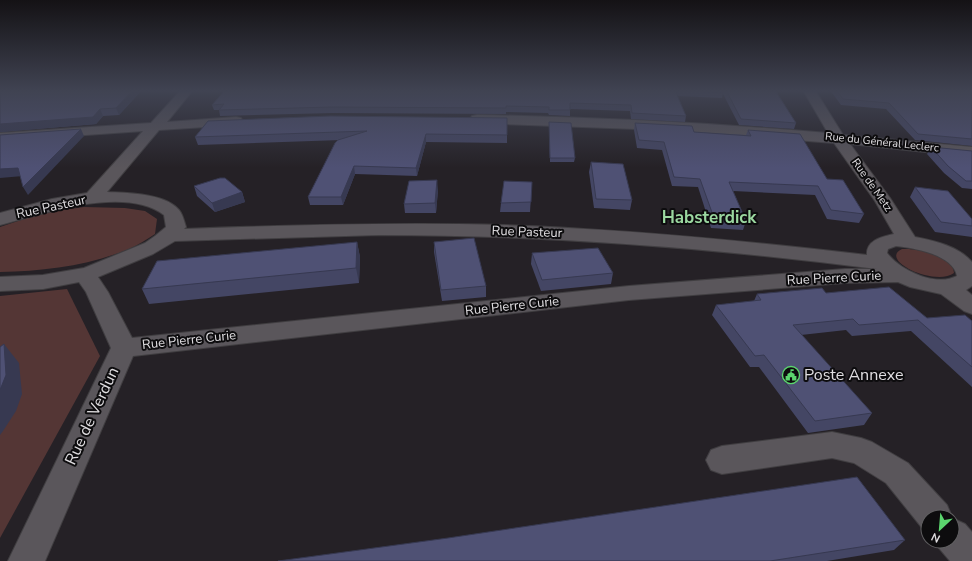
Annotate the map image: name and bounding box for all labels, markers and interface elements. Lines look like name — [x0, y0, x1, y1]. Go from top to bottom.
street label: Rue du Général Leclerc — [824, 129, 940, 155]
street label: Rue de Metz — [848, 156, 896, 214]
street label: Rue Pasteur — [15, 191, 88, 223]
district label: Habsterdick — [662, 206, 757, 229]
street label: Rue Pasteur — [491, 222, 563, 242]
street label: Rue Pierre Curie — [786, 267, 882, 289]
street label: Rue Pierre Curie — [464, 292, 560, 320]
street label: Rue Pierre Curie — [141, 326, 237, 354]
street label: Rue de Verdun — [60, 363, 124, 469]
place label: Poste Annexe — [804, 364, 903, 386]
public building icon: Poste Annexe — [781, 365, 801, 385]
north arrow — [920, 509, 960, 549]
text: N — [929, 529, 943, 546]

